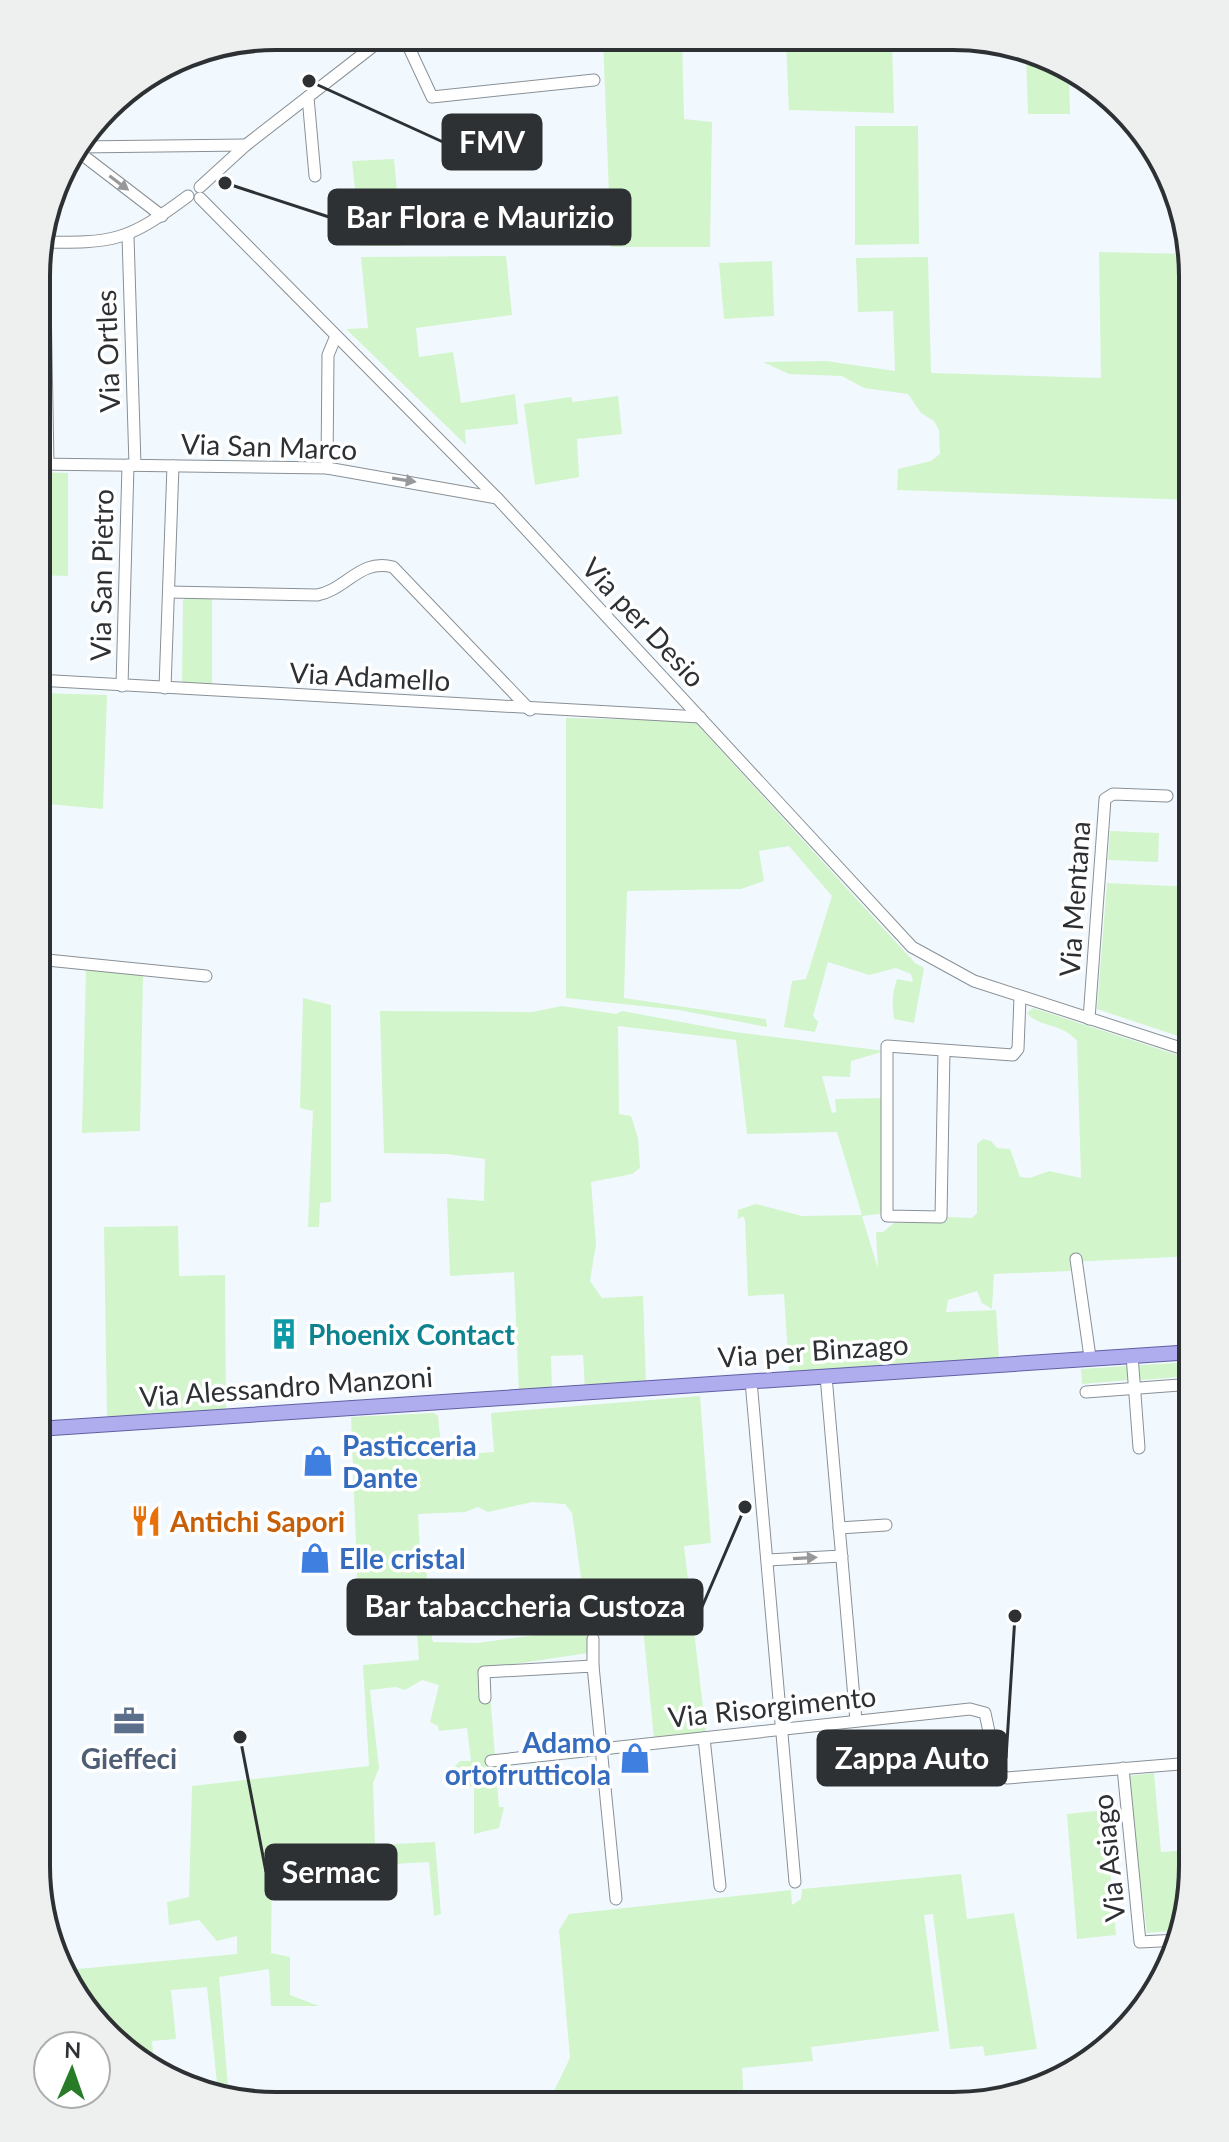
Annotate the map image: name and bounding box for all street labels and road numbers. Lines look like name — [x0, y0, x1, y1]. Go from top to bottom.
street label: Via Ortles — [88, 289, 126, 413]
street label: Via San Marco — [180, 426, 358, 466]
street label: Via San Pietro — [83, 489, 119, 661]
street label: Via per Desio — [575, 550, 713, 694]
street label: Via Adamello — [289, 655, 451, 697]
street label: Via Mentana — [1052, 820, 1096, 978]
street label: Via per Binzago — [717, 1326, 909, 1374]
street label: Via Alessandro Manzoni — [138, 1359, 434, 1413]
street label: Via Risorgimento — [666, 1678, 878, 1734]
street label: Via Asiago — [1084, 1793, 1132, 1923]

